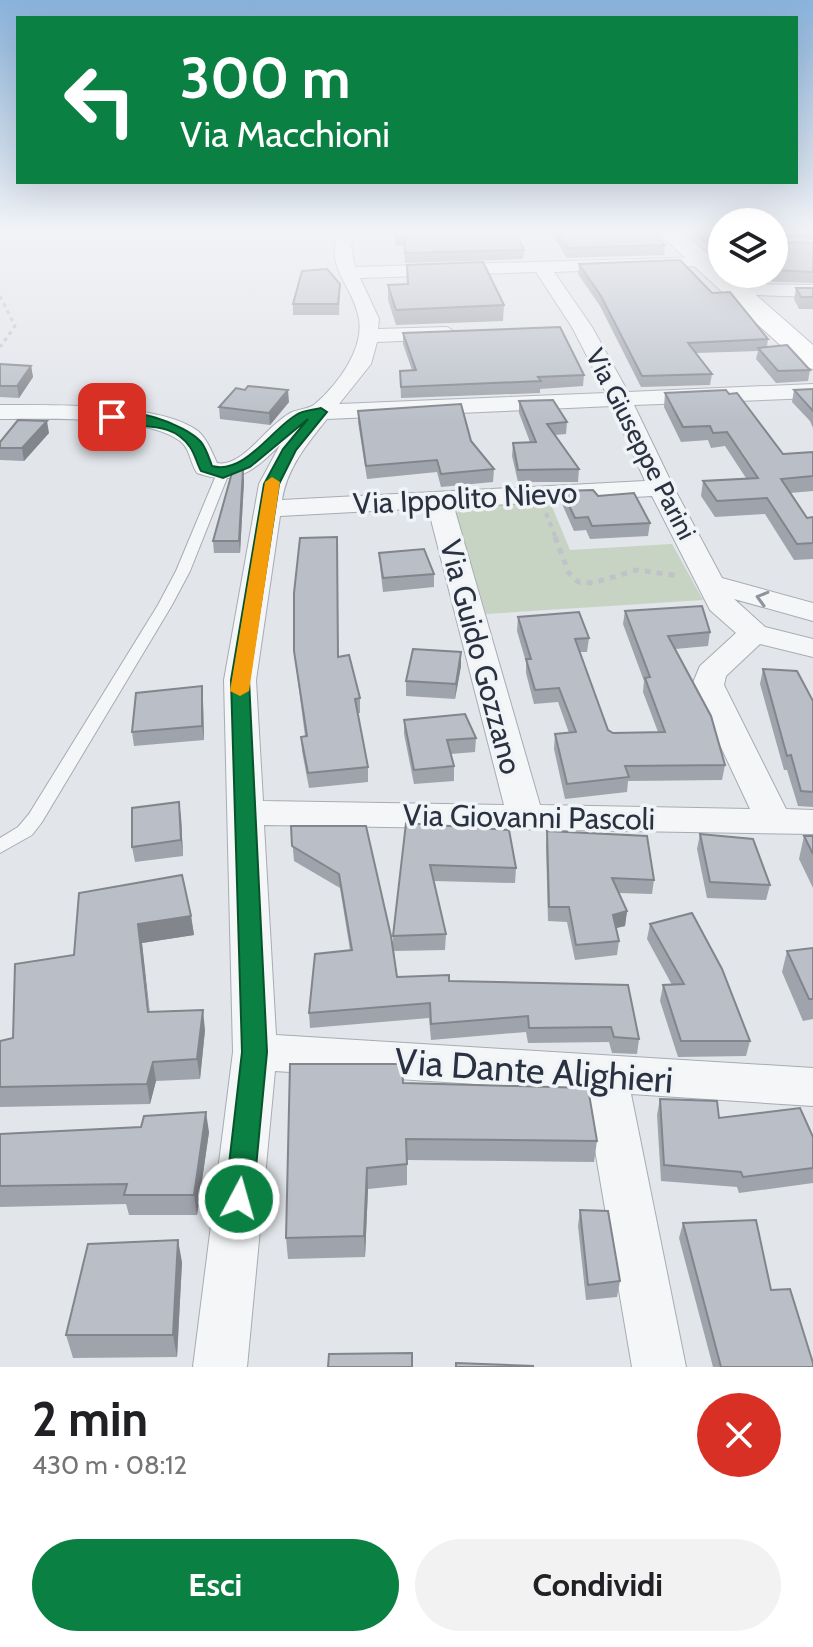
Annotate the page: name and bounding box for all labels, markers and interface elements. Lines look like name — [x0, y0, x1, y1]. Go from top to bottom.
text: 300 m — [180, 44, 351, 112]
icon: left — [48, 48, 152, 152]
text: Via Macchioni — [180, 112, 390, 156]
map controls — [708, 208, 788, 288]
button: layers — [708, 208, 788, 288]
street label: Via Giuseppe Parini — [579, 343, 703, 545]
pin — [78, 383, 146, 451]
icon: arrive — [90, 395, 134, 439]
street label: Via Ippolito Nievo — [352, 474, 578, 522]
street label: Via Guido Gozzano — [432, 536, 530, 778]
one-way arrow — [756, 591, 770, 607]
street label: Via Giovanni Pascoli — [403, 796, 655, 838]
street label: Via Dante Alighieri — [393, 1038, 675, 1102]
position arrow — [197, 1157, 281, 1241]
text: 2 min — [32, 1390, 148, 1448]
button: close — [697, 1393, 781, 1477]
text: 430 m · 08:12 — [32, 1449, 187, 1481]
button: Esci — [32, 1539, 399, 1631]
button: Condividi — [415, 1539, 781, 1631]

